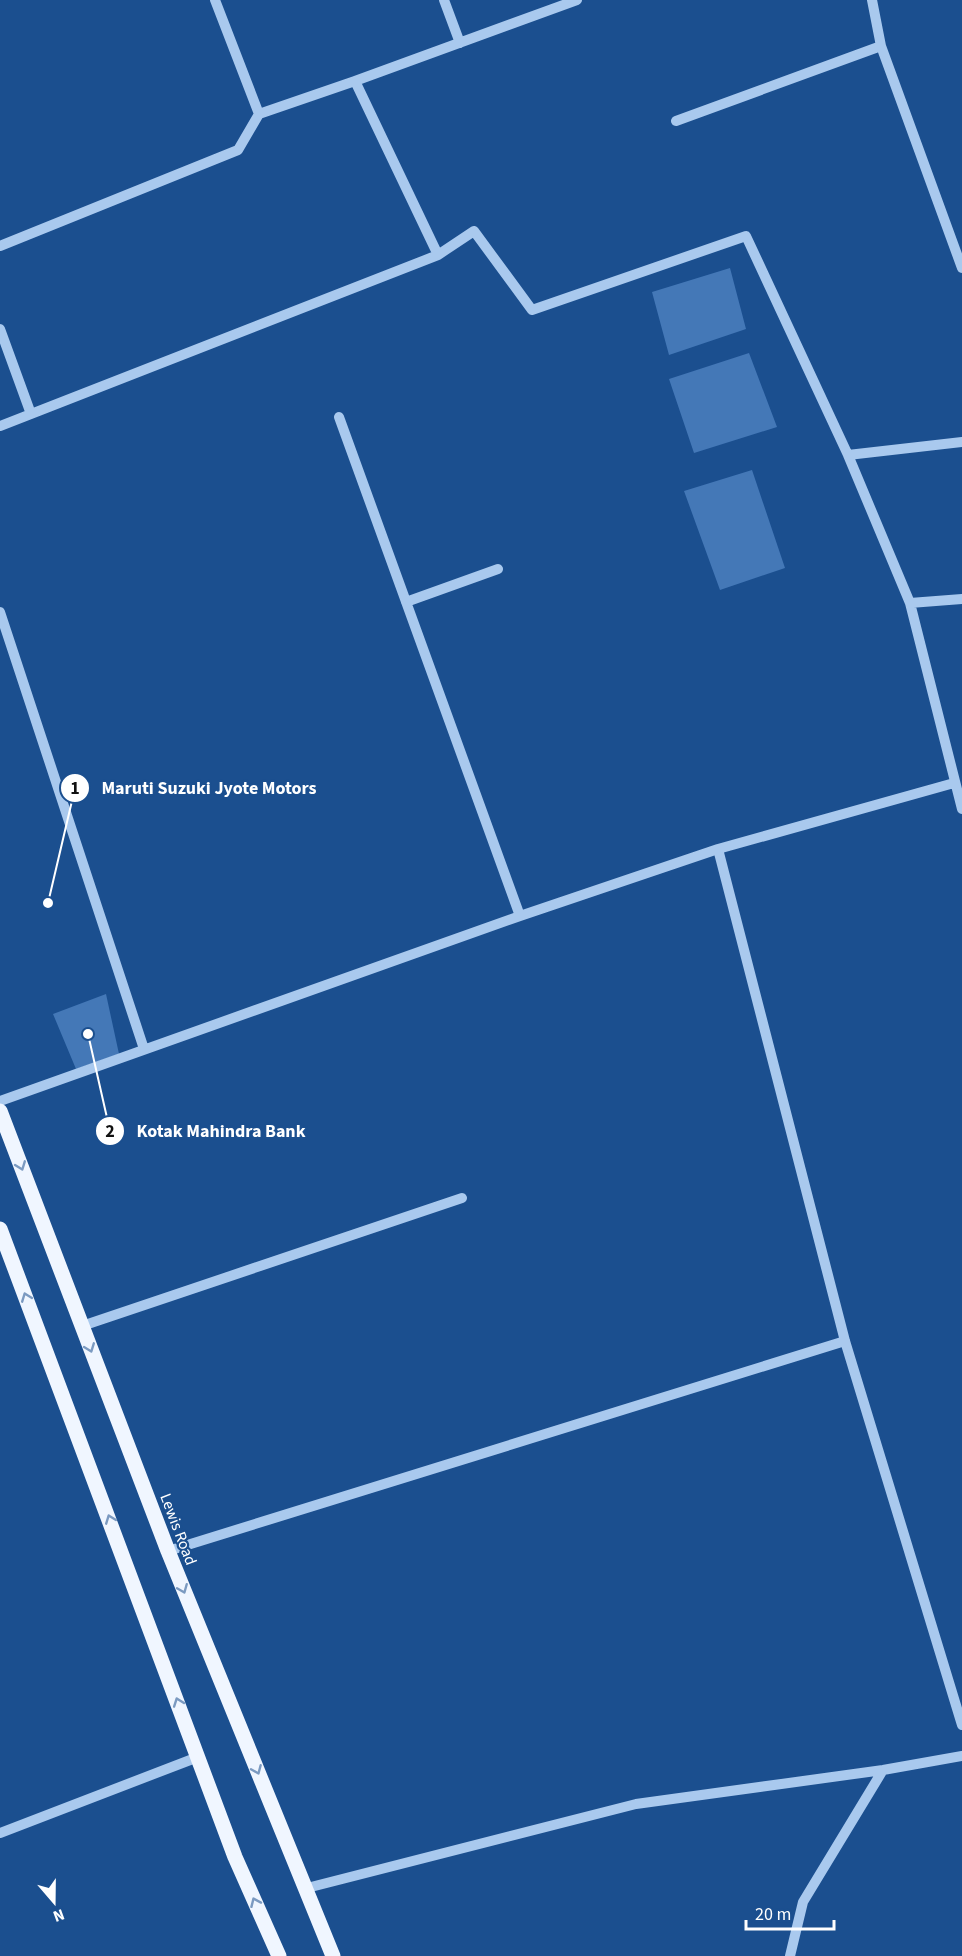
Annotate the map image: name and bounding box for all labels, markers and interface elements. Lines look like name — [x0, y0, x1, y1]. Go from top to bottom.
callout: Maruti Suzuki Jyote Motors — [60, 770, 329, 806]
text: 1 — [70, 776, 80, 801]
text: Maruti Suzuki Jyote Motors — [101, 776, 317, 801]
callout: Kotak Mahindra Bank — [95, 1113, 318, 1149]
text: 2 — [105, 1119, 115, 1144]
text: Kotak Mahindra Bank — [136, 1119, 306, 1144]
one-way arrow — [14, 1160, 26, 1171]
one-way arrow — [21, 1293, 33, 1304]
one-way arrow — [83, 1342, 96, 1353]
street label: Lewis Road — [154, 1490, 202, 1568]
one-way arrow — [105, 1514, 117, 1525]
one-way arrow — [176, 1583, 188, 1594]
one-way arrow — [173, 1697, 185, 1708]
one-way arrow — [249, 1763, 261, 1774]
north arrow — [24, 1872, 84, 1932]
scale bar — [746, 1893, 834, 1931]
one-way arrow — [250, 1898, 262, 1909]
text: 20 m — [755, 1902, 791, 1927]
text: N — [50, 1903, 68, 1927]

